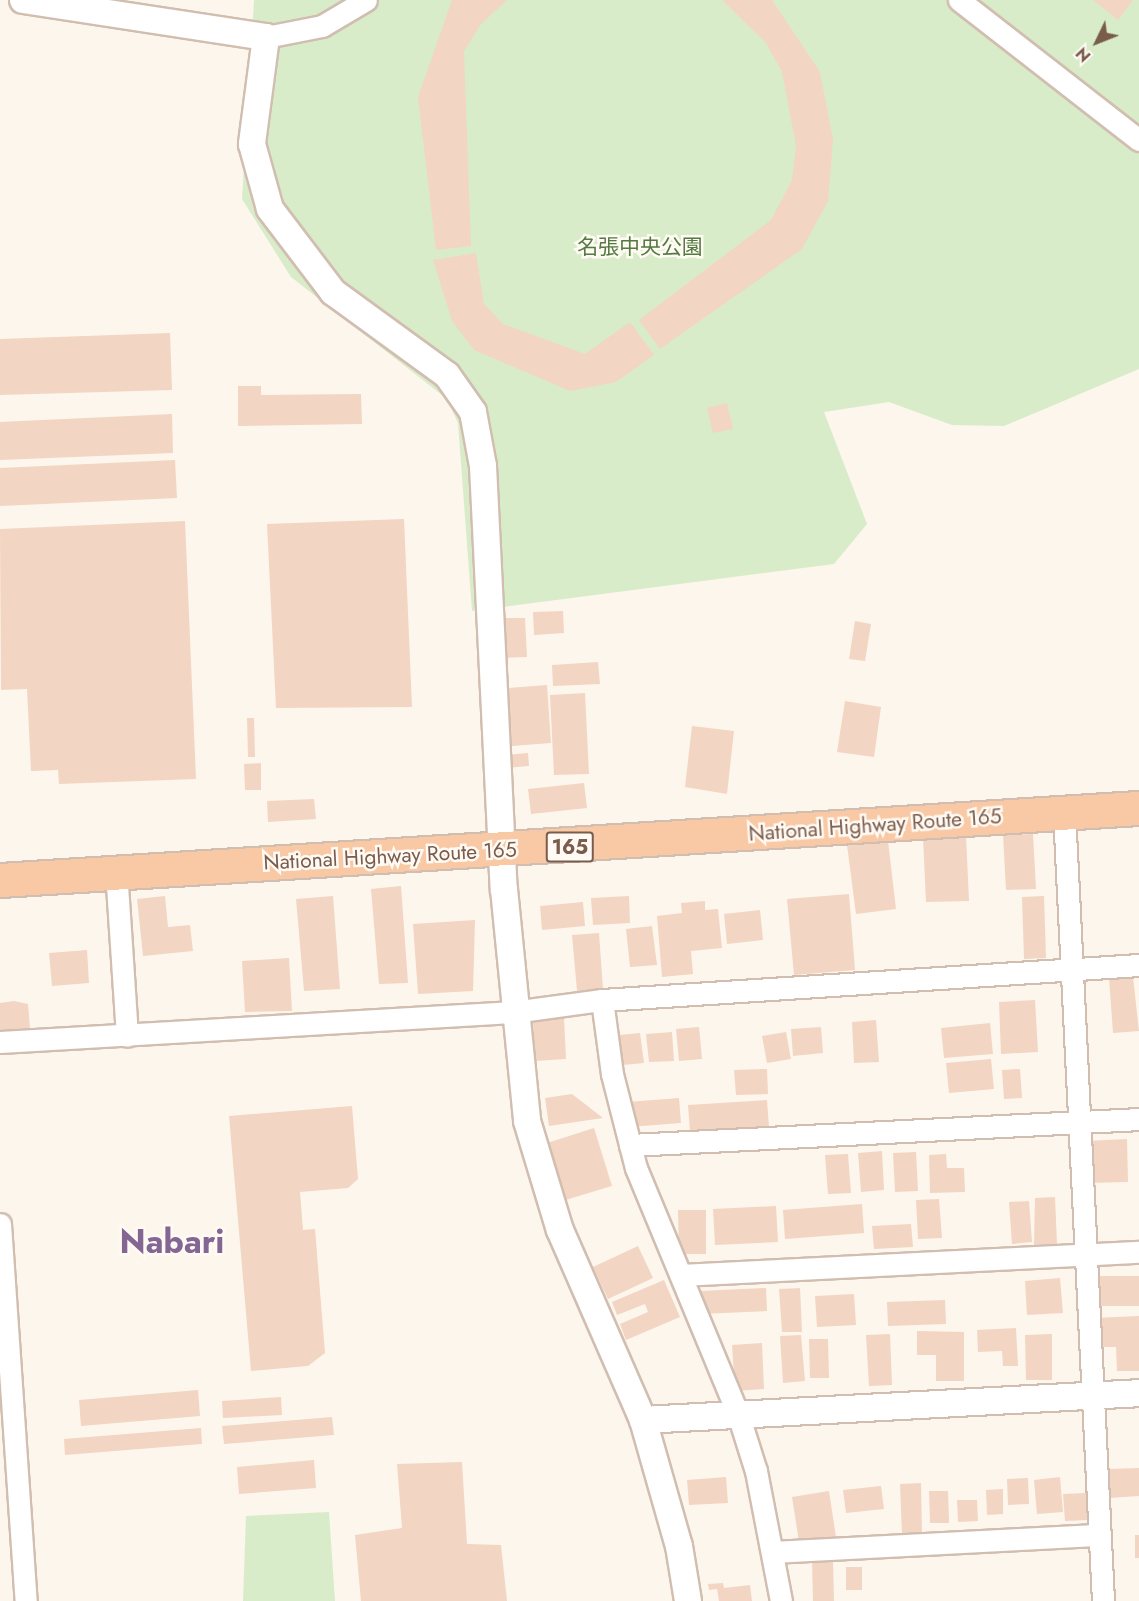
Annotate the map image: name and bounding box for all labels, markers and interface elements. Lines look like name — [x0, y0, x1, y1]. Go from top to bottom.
north arrow — [1067, 12, 1127, 72]
text: N — [1071, 42, 1096, 67]
park label: 名張中央公園 — [577, 234, 703, 260]
street label: National Highway Route 165 — [748, 804, 1002, 846]
road number: 165 — [544, 830, 596, 864]
street label: National Highway Route 165 — [263, 837, 517, 875]
district label: Nabari — [120, 1222, 224, 1262]

